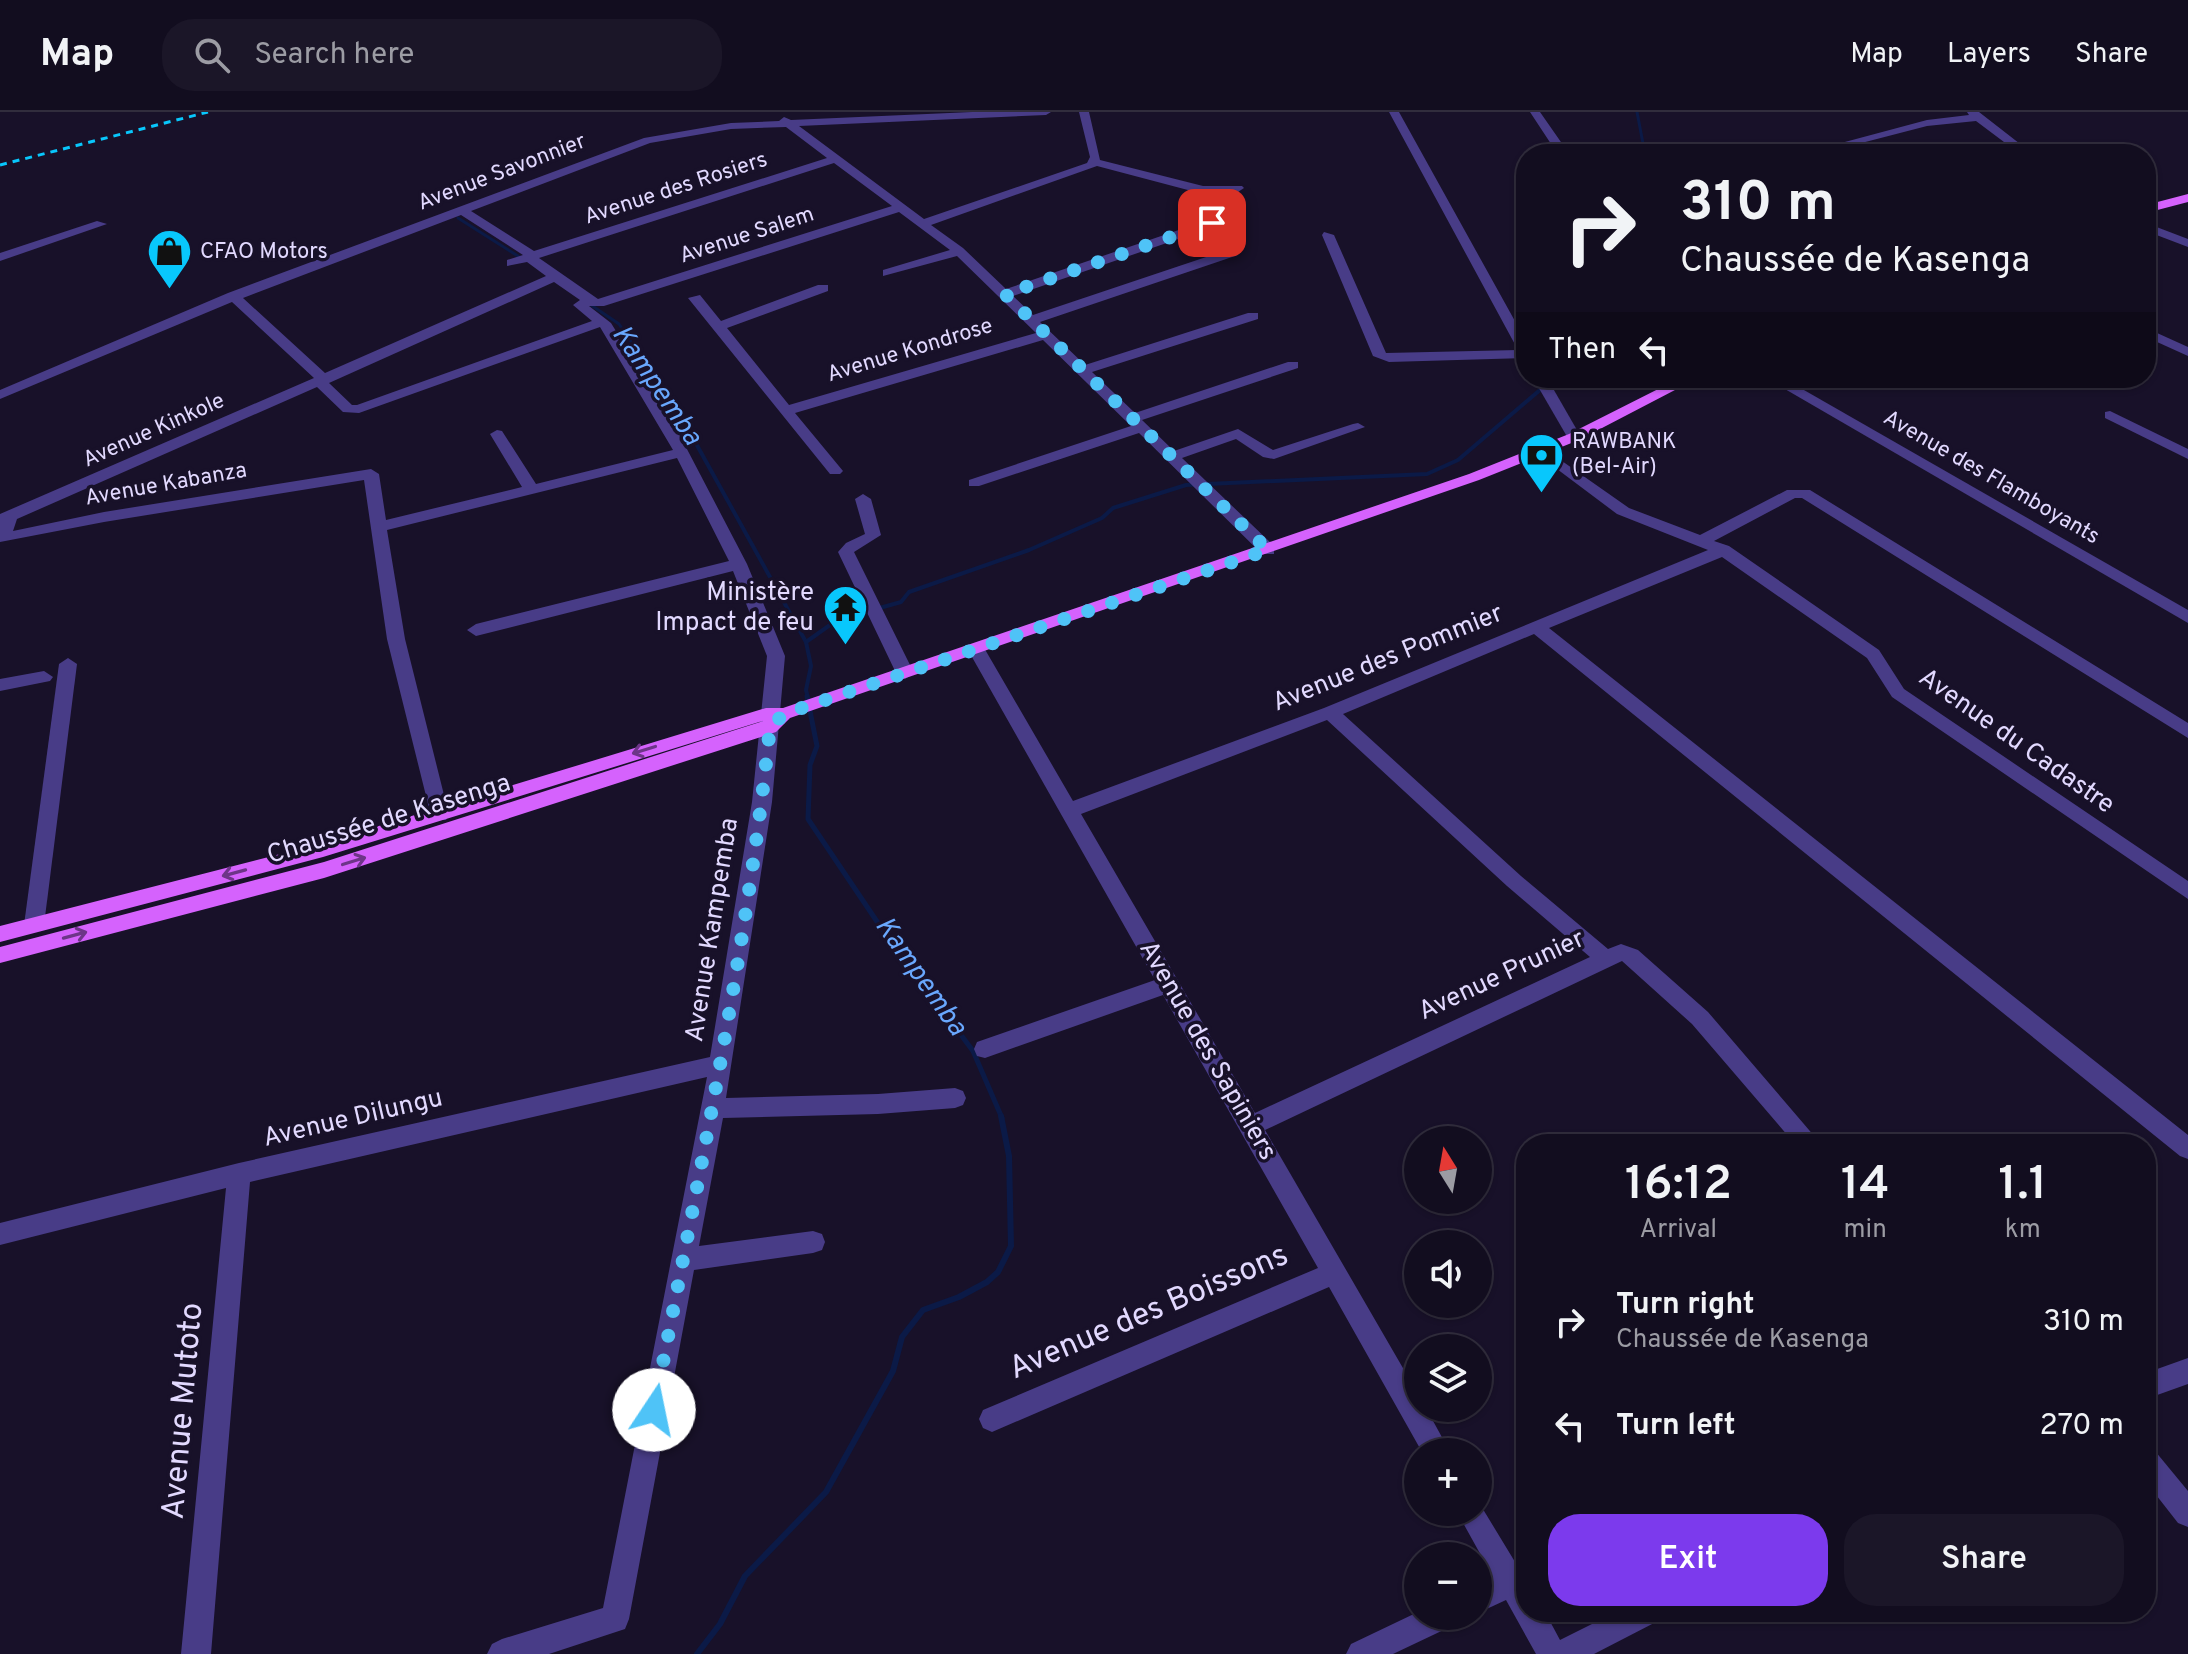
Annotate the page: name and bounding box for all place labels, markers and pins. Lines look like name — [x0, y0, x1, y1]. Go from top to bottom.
pin — [1178, 189, 1246, 257]
shop icon: CFAO Motors — [145, 228, 193, 291]
place label: CFAO Motors — [200, 239, 328, 266]
place label: RAWBANK (Bel-Air) — [1572, 429, 1677, 481]
bank icon: RAWBANK (Bel-Air) — [1517, 431, 1565, 494]
place label: Ministère Impact de feu — [655, 577, 814, 640]
temple icon: Ministère Impact de feu — [821, 584, 869, 647]

